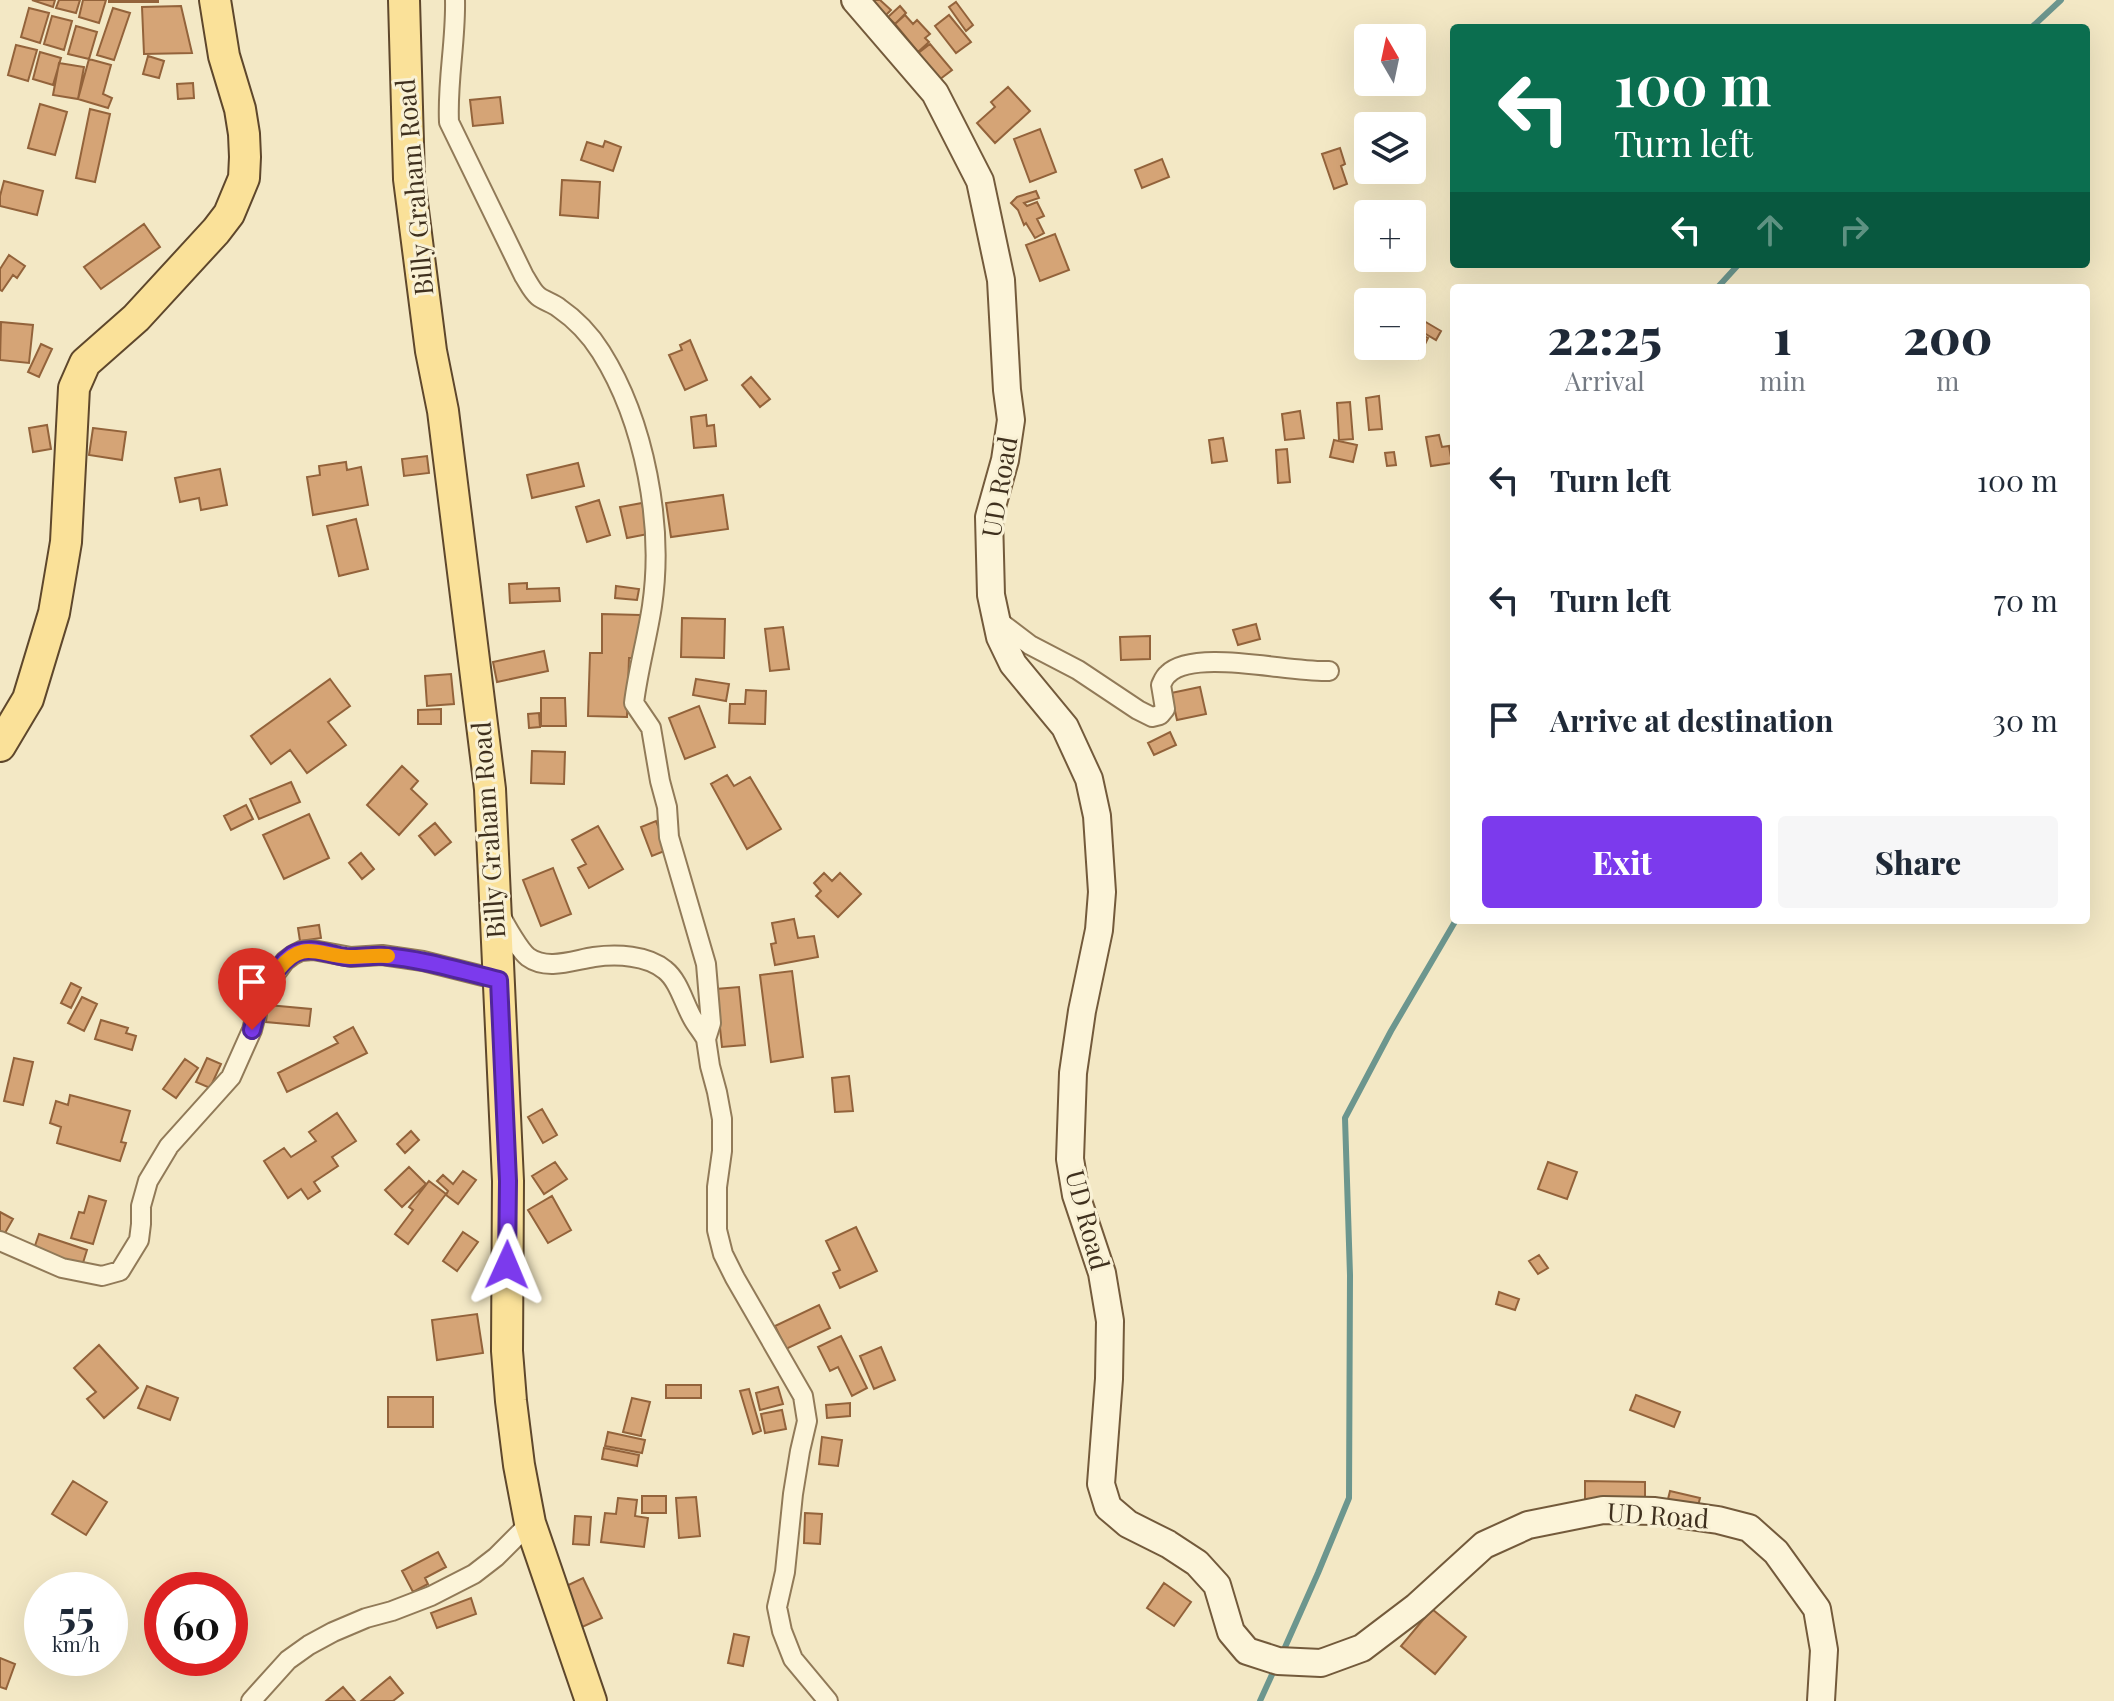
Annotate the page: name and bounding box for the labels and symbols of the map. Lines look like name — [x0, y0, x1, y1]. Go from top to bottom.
north arrow — [1354, 24, 1426, 96]
street label: Billy Graham Road — [387, 77, 440, 297]
street label: UD Road — [972, 433, 1025, 540]
street label: Billy Graham Road — [462, 721, 513, 940]
pin — [218, 948, 286, 1030]
street label: UD Road — [1058, 1166, 1119, 1273]
position arrow — [465, 1223, 549, 1307]
street label: UD Road — [1606, 1493, 1710, 1536]
speed limit sign: 60 — [144, 1572, 248, 1676]

